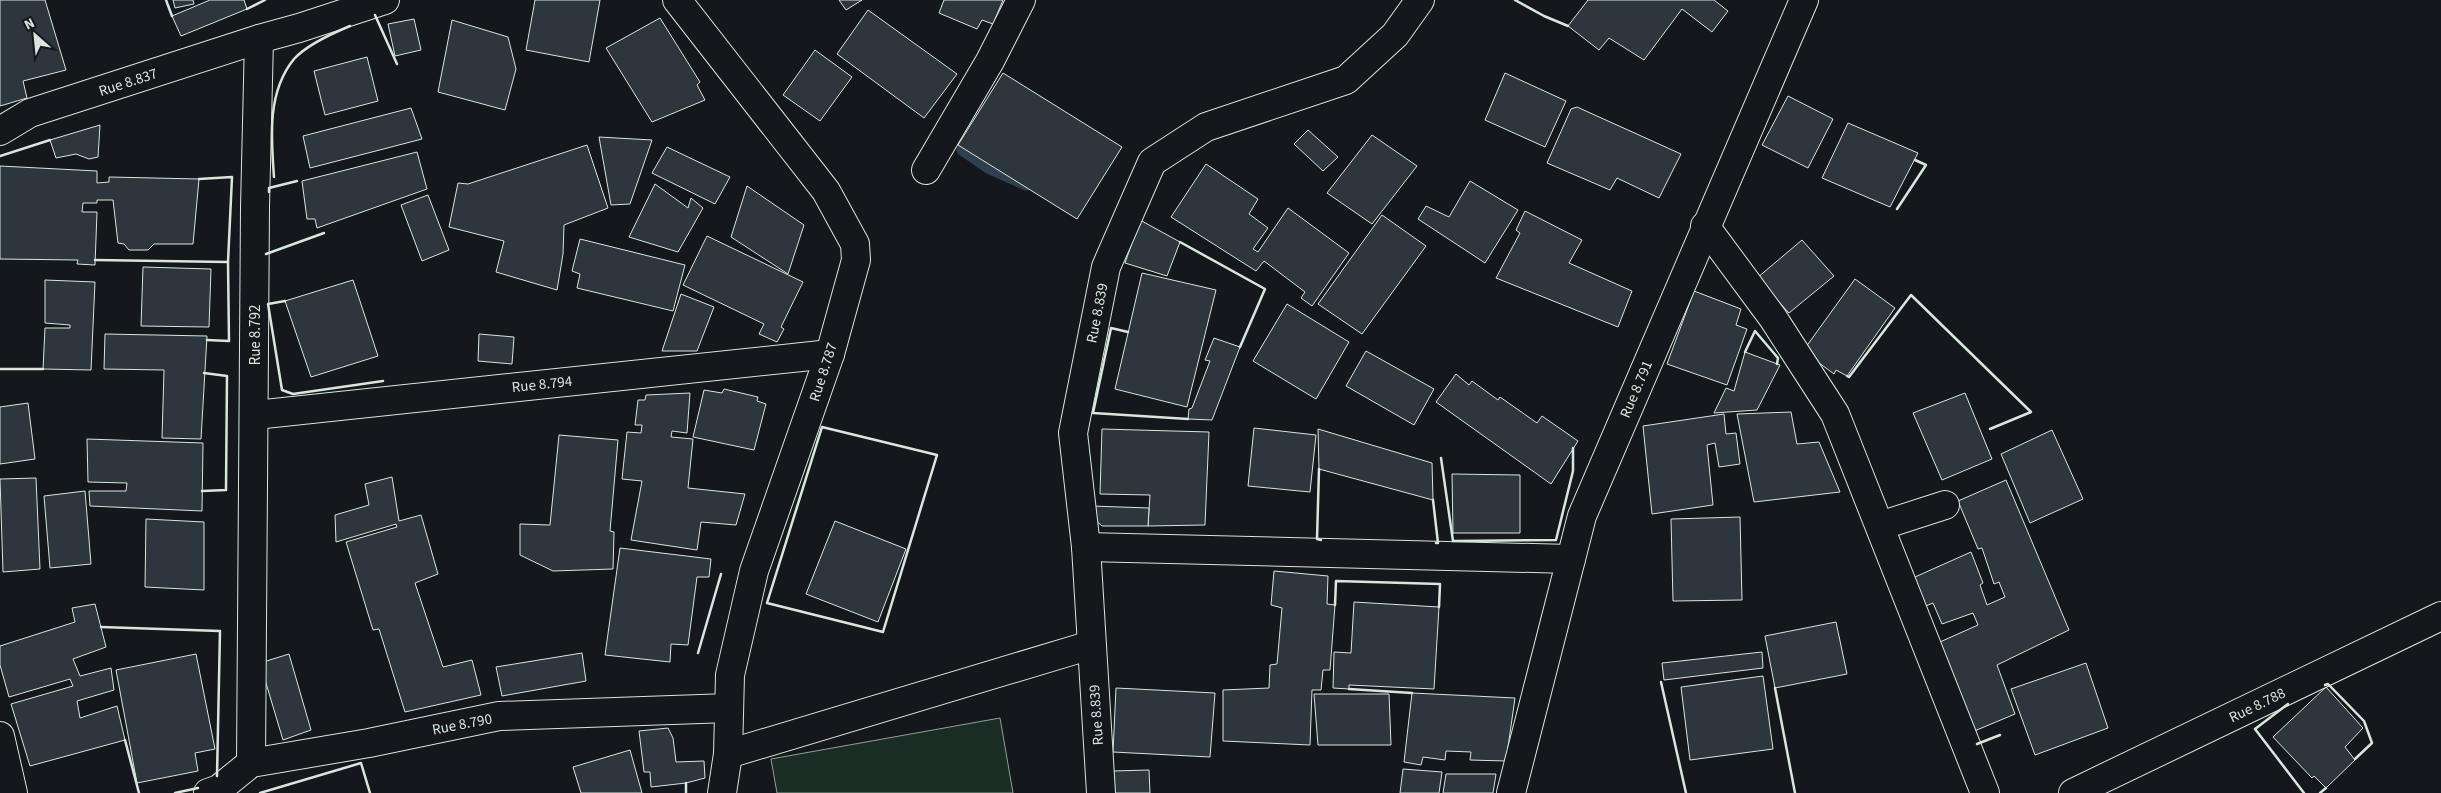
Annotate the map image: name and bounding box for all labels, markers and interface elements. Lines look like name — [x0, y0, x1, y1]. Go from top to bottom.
north arrow — [10, 10, 60, 60]
text: N — [21, 13, 38, 35]
street label: Rue 8.837 — [96, 63, 160, 102]
street label: Rue 8.839 — [1081, 281, 1114, 345]
street label: Rue 8.792 — [245, 305, 266, 365]
street label: Rue 8.787 — [804, 340, 843, 404]
street label: Rue 8.791 — [1615, 357, 1658, 421]
street label: Rue 8.794 — [511, 371, 574, 398]
street label: Rue 8.788 — [2225, 683, 2289, 728]
street label: Rue 8.839 — [1084, 684, 1109, 746]
street label: Rue 8.790 — [430, 708, 494, 741]

